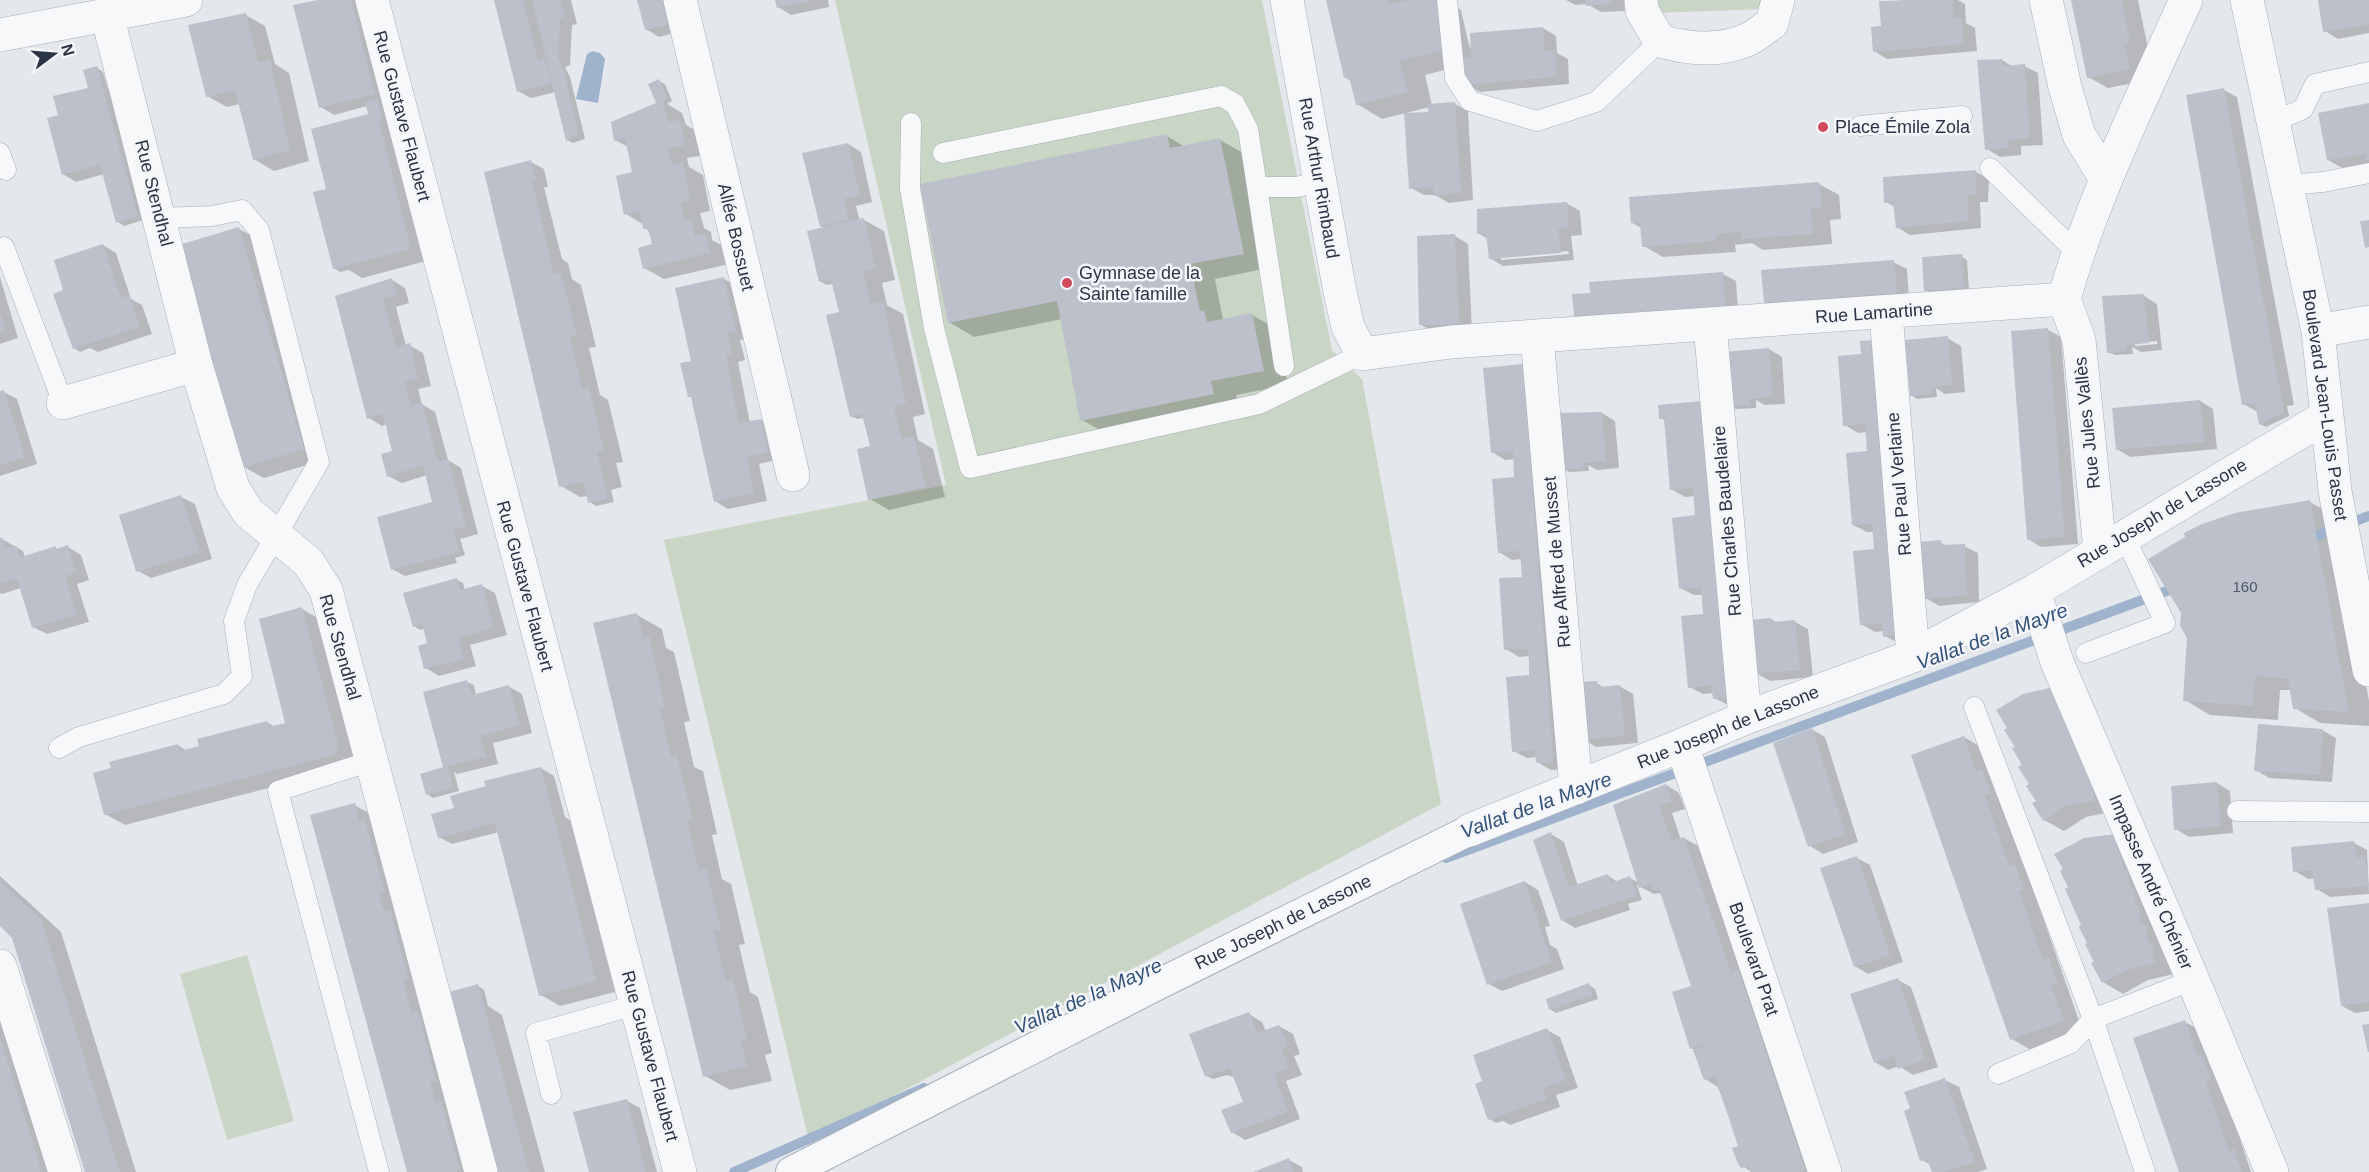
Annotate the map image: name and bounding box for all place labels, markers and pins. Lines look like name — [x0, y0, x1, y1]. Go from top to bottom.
place label: Place Émile Zola — [1835, 117, 1971, 137]
marker: Place Émile Zola — [1816, 120, 1830, 134]
place label: Gymnase de la Sainte famille — [1079, 263, 1201, 304]
marker: Gymnase de la Sainte famille — [1060, 276, 1074, 290]

